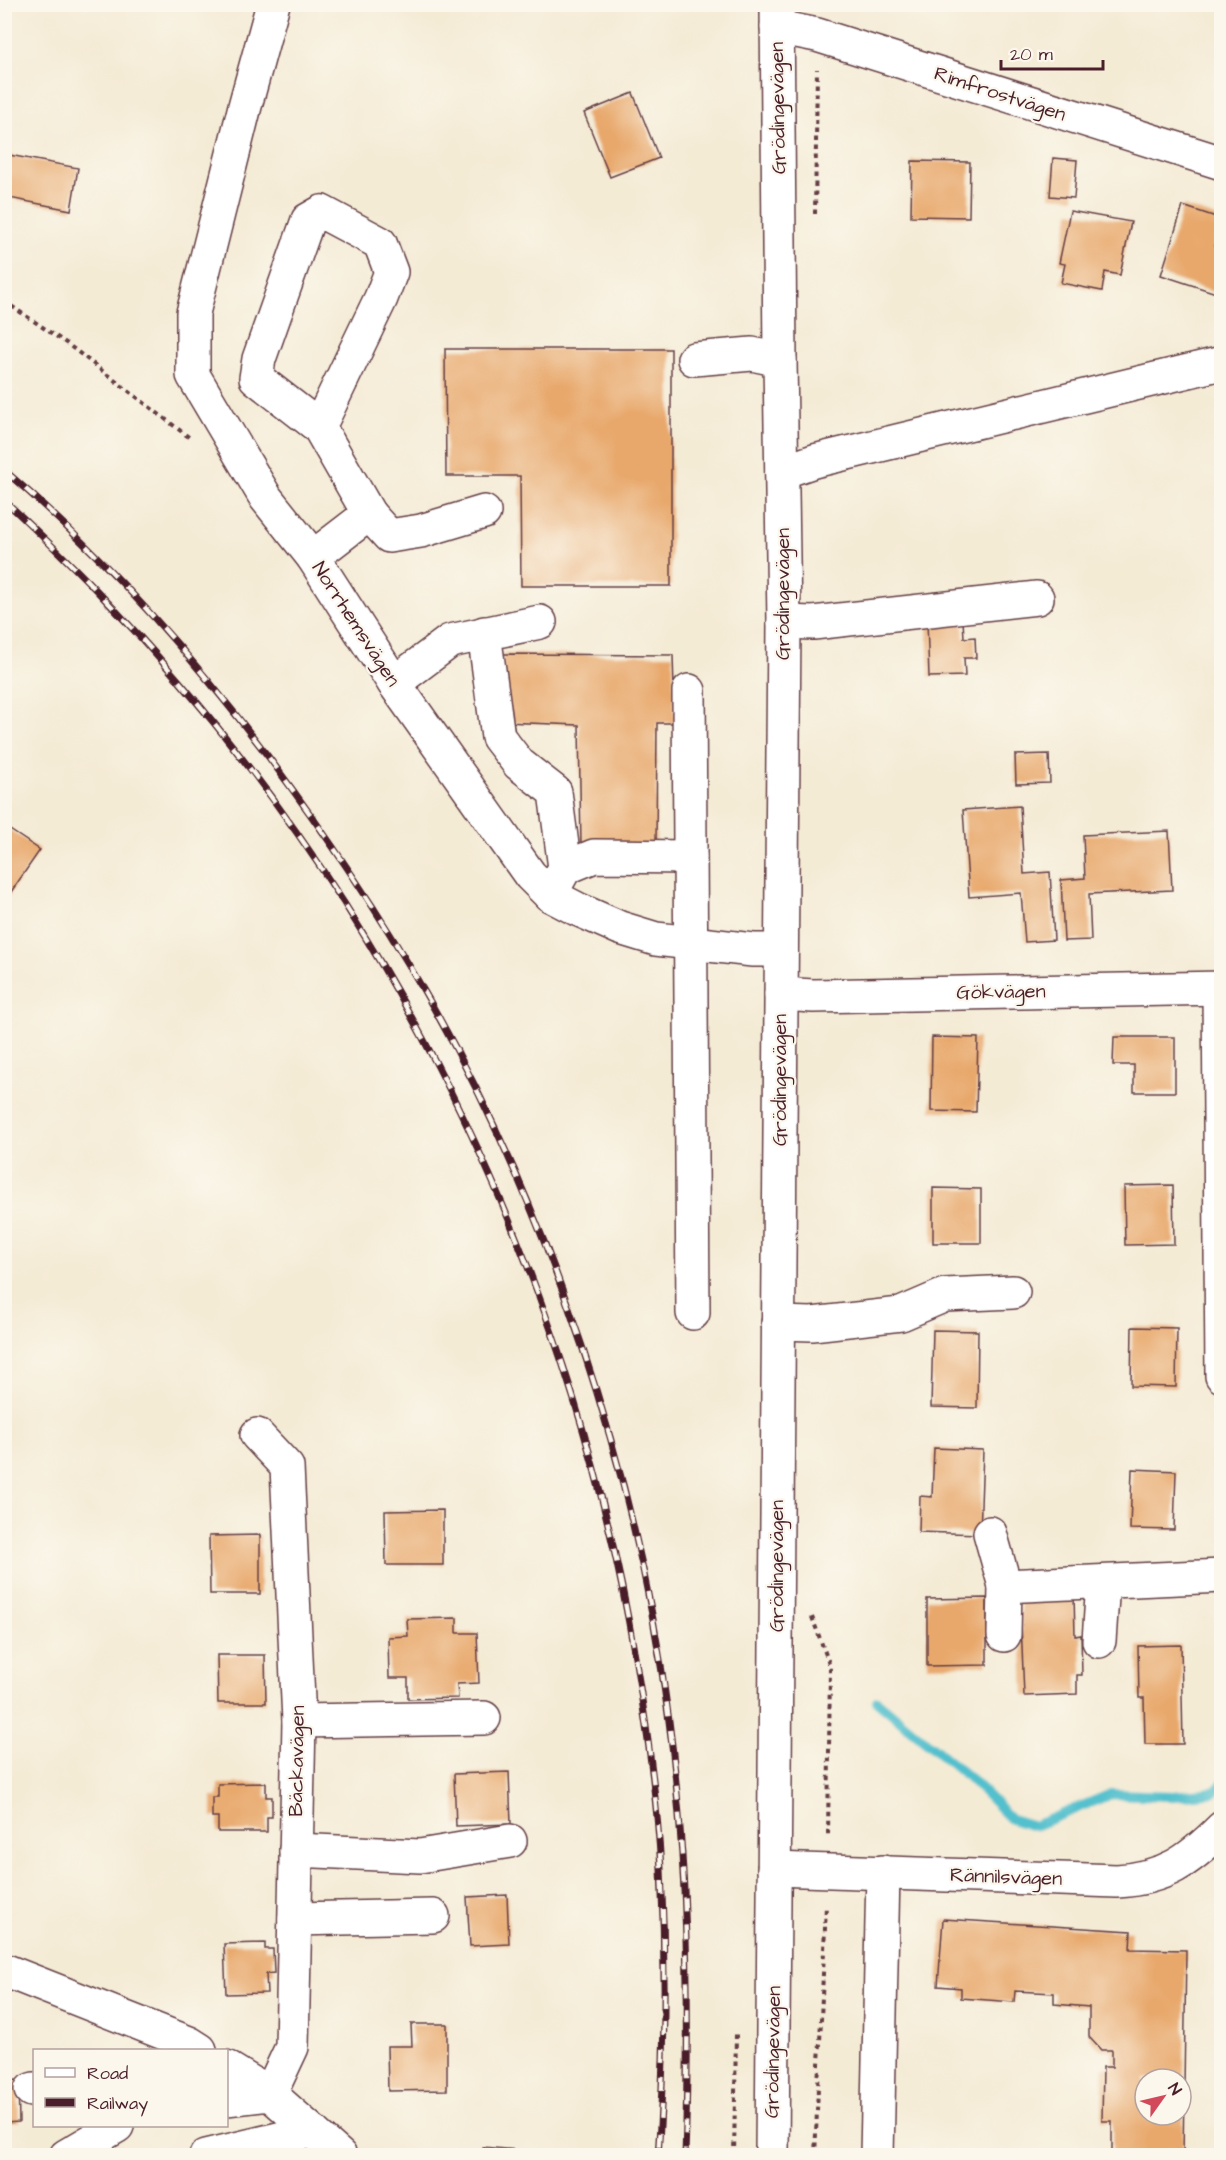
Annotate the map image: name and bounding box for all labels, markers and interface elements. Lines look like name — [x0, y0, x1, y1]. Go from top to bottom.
scale bar — [1001, 33, 1103, 71]
street label: Grödingevägen — [763, 42, 794, 174]
text: 20 m — [1010, 42, 1053, 67]
street label: Rimfrostvägen — [930, 60, 1069, 129]
street label: Grödingevägen — [769, 528, 798, 660]
street label: Norrhemsvägen — [304, 556, 407, 693]
street label: Gökvägen — [956, 977, 1046, 1008]
street label: Grödingevägen — [766, 1014, 795, 1146]
street label: Grödingevägen — [763, 1500, 792, 1632]
street label: Bäckavägen — [282, 1705, 313, 1817]
street label: Rännilsvägen — [949, 1861, 1063, 1894]
street label: Grödingevägen — [758, 1986, 789, 2118]
legend — [33, 2049, 228, 2127]
text: Road — [87, 2061, 128, 2086]
north arrow — [1133, 2067, 1193, 2127]
text: N — [1163, 2079, 1187, 2099]
text: Railway — [87, 2091, 148, 2117]

